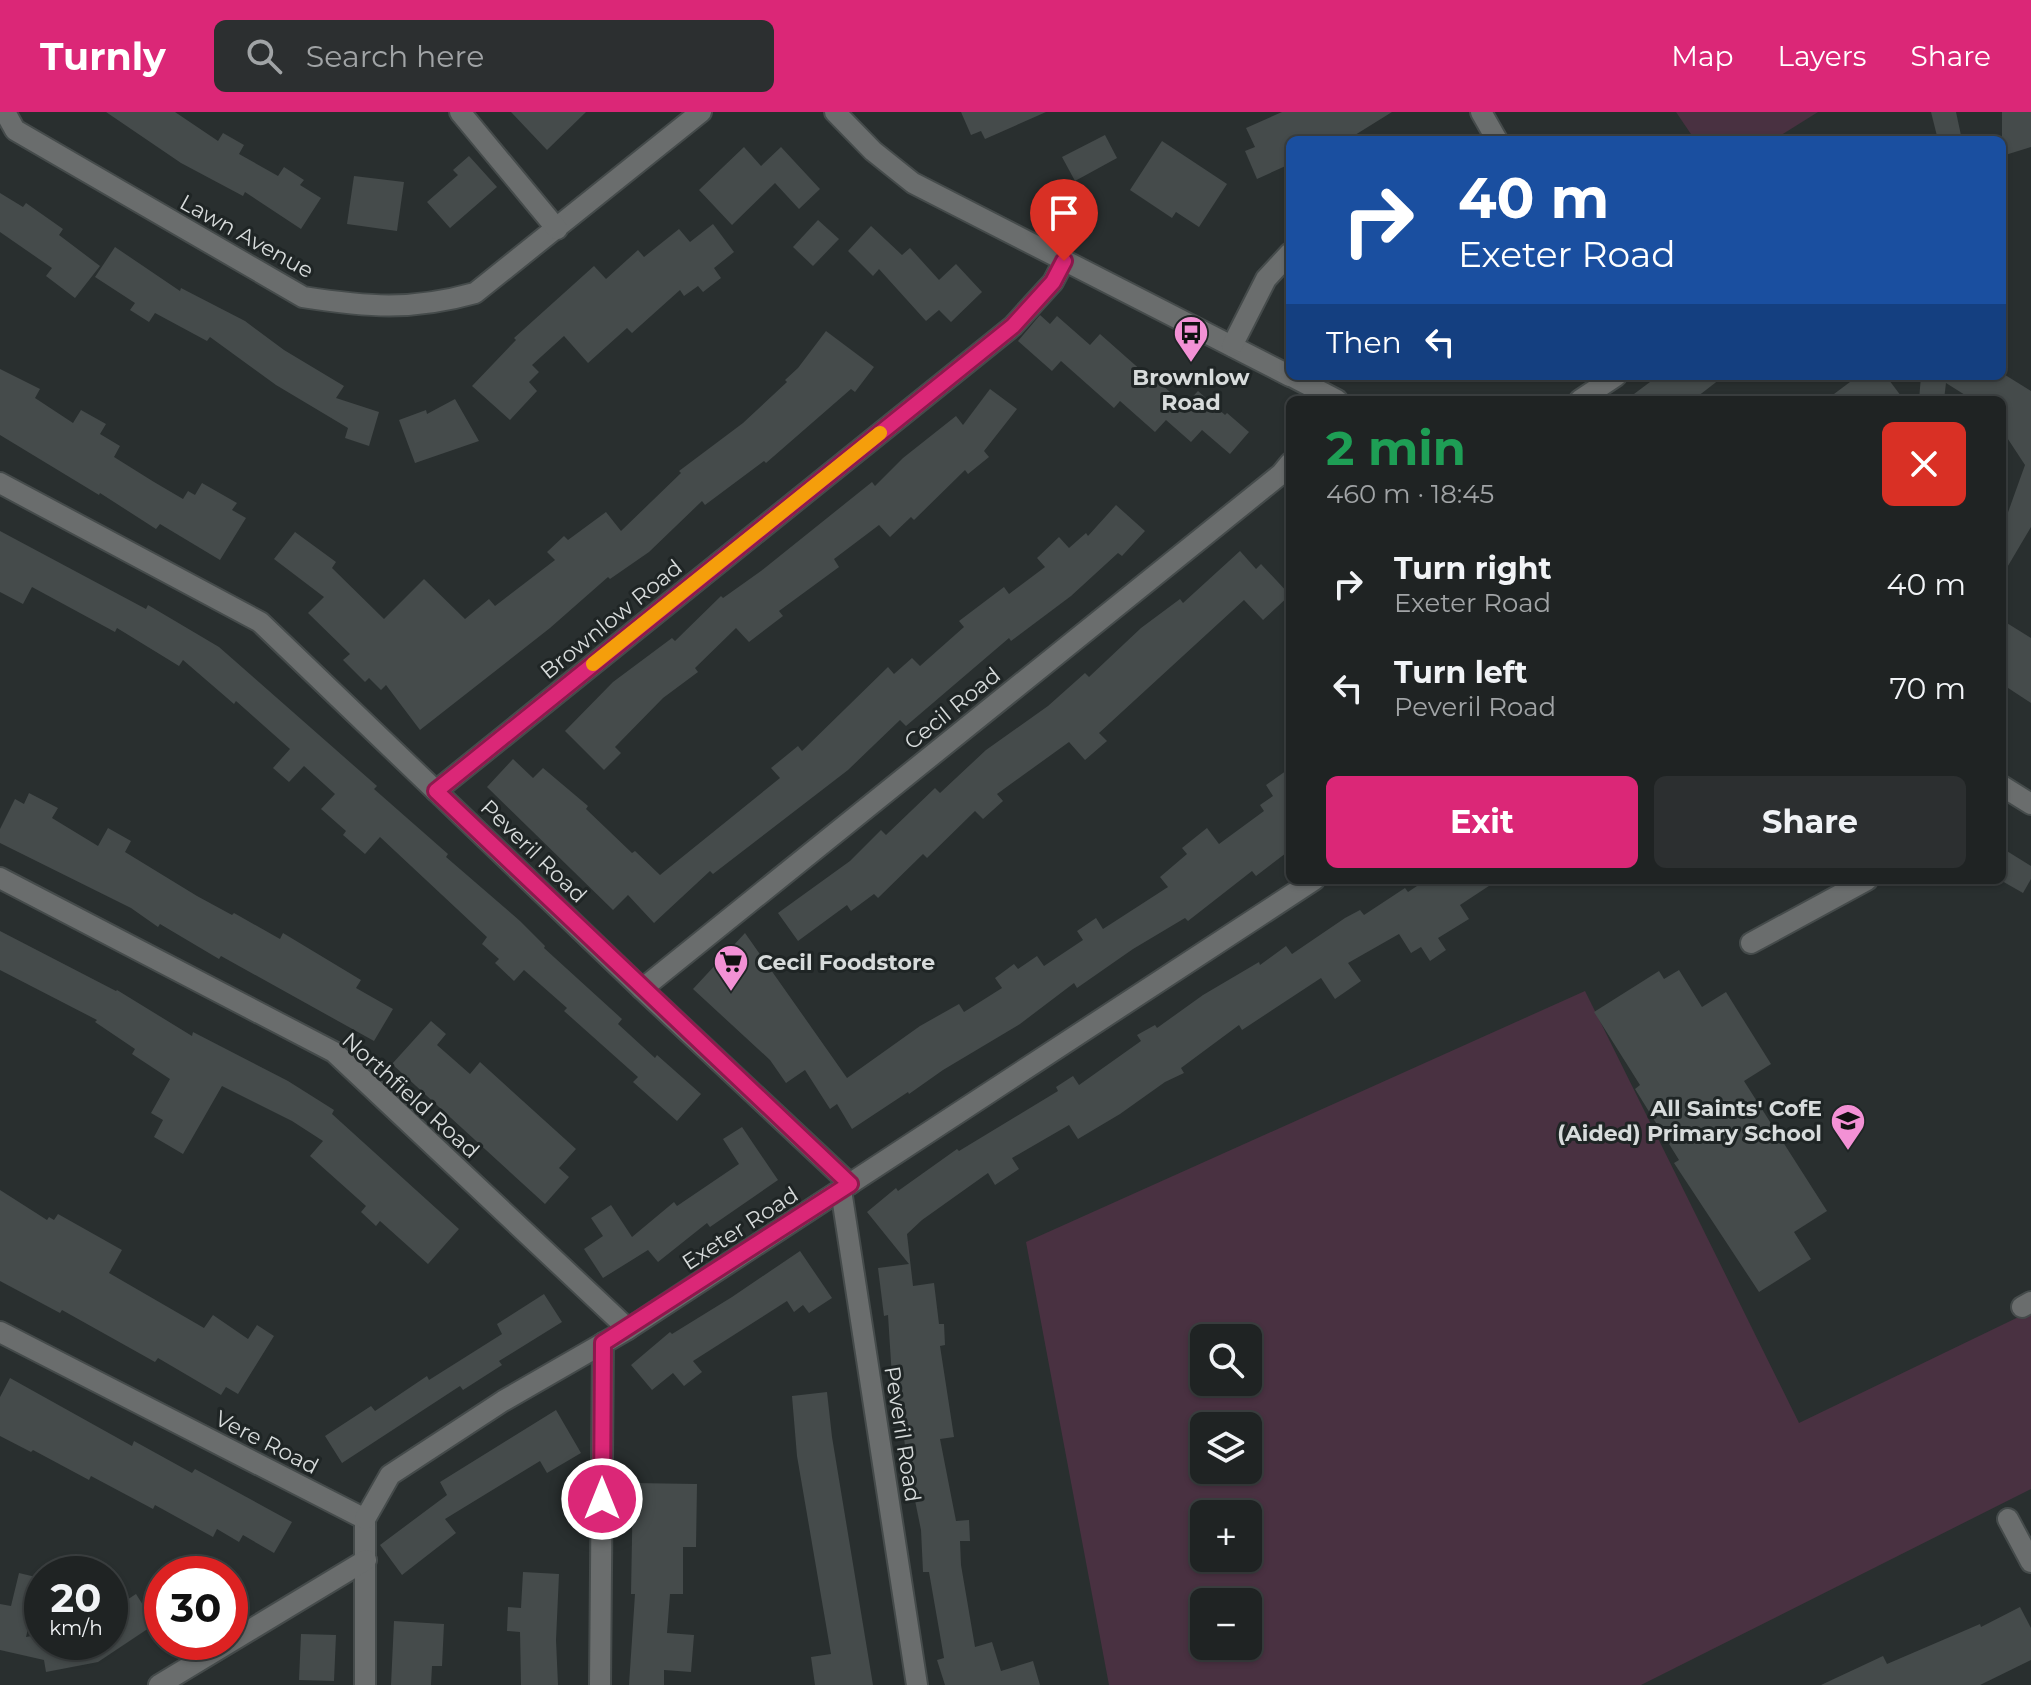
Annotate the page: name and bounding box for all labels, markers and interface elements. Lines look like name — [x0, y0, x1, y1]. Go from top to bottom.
search box — [214, 20, 774, 92]
text: Turnly — [40, 33, 166, 80]
icon: search — [242, 34, 286, 78]
text: Search here — [306, 38, 484, 75]
text: Map — [1671, 39, 1734, 73]
text: Layers — [1778, 39, 1867, 73]
text: Share — [1911, 39, 1991, 73]
text: 40 m — [1458, 164, 1609, 232]
icon: right — [1326, 168, 1430, 272]
pin — [1030, 179, 1098, 261]
street label: Lawn Avenue — [175, 189, 318, 284]
icon: arrive — [1042, 191, 1086, 235]
text: Exeter Road — [1458, 232, 1676, 276]
bus stop icon: Brownlow Road — [1172, 314, 1210, 364]
icon: left — [1418, 320, 1462, 364]
text: Then — [1326, 324, 1402, 361]
place label: Brownlow Road — [1132, 364, 1250, 416]
text: 2 min — [1326, 419, 1466, 477]
button: close — [1882, 422, 1966, 506]
text: 460 m · 18:45 — [1326, 478, 1494, 510]
text: Turn right — [1394, 550, 1551, 587]
street label: Brownlow Road — [535, 554, 688, 685]
icon: right — [1326, 562, 1370, 606]
text: 40 m — [1887, 566, 1966, 603]
text: Exeter Road — [1394, 587, 1551, 619]
text: Turn left — [1394, 654, 1527, 691]
street label: Cecil Road — [899, 661, 1006, 755]
icon: left — [1326, 666, 1370, 710]
text: 70 m — [1889, 670, 1966, 707]
text: Peveril Road — [1394, 691, 1556, 723]
button: Exit — [1326, 776, 1638, 868]
button: Share — [1654, 776, 1966, 868]
street label: Peveril Road — [475, 794, 592, 909]
supermarket icon: Cecil Foodstore — [712, 943, 750, 993]
place label: Cecil Foodstore — [757, 949, 935, 976]
street label: Northfield Road — [336, 1027, 485, 1164]
place label: All Saints' CofE (Aided) Primary School — [1557, 1095, 1822, 1147]
school or university icon: All Saints' CofE (Aided) Primary School — [1829, 1102, 1867, 1152]
street label: Exeter Road — [677, 1181, 803, 1276]
map controls — [1190, 1324, 1262, 1660]
button: search — [1190, 1324, 1262, 1396]
street label: Peveril Road — [878, 1364, 927, 1504]
street label: Vere Road — [210, 1405, 323, 1480]
button: layers — [1190, 1412, 1262, 1484]
position arrow — [560, 1457, 644, 1541]
button: + — [1190, 1500, 1262, 1572]
speed limit sign: 30 — [144, 1556, 248, 1660]
text: 20 — [51, 1573, 101, 1622]
button: − — [1190, 1588, 1262, 1660]
text: km/h — [49, 1616, 103, 1640]

